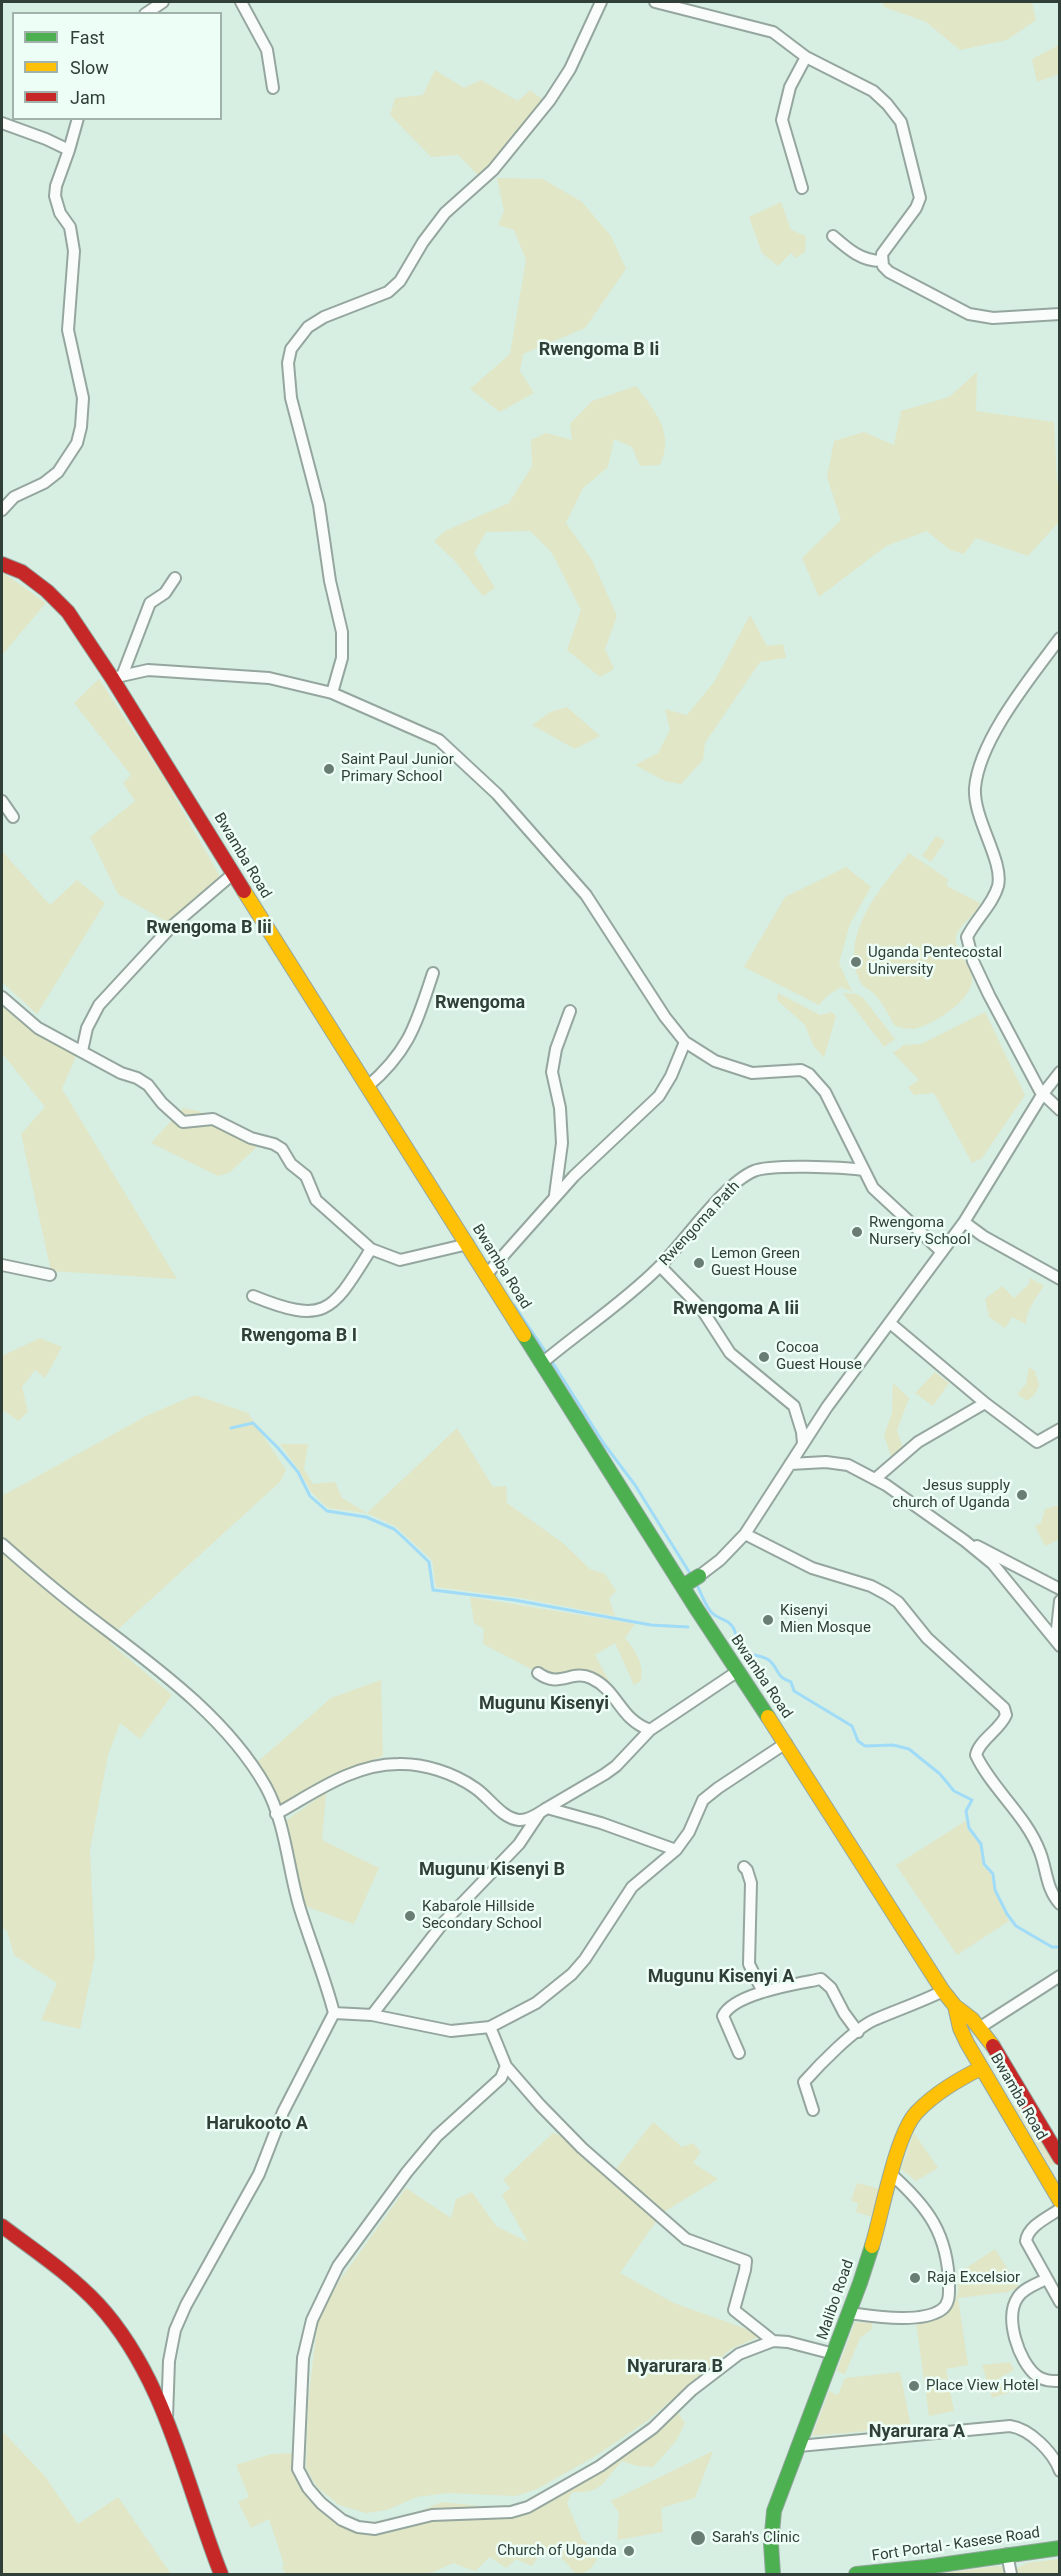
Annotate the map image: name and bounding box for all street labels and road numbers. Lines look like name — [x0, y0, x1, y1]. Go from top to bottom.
street label: Bwamba Road — [209, 810, 275, 902]
street label: Rwengoma Path — [656, 1178, 744, 1270]
street label: Bwamba Road — [468, 1221, 534, 1313]
street label: Bwamba Road — [727, 1632, 795, 1722]
street label: Bwamba Road — [986, 2051, 1050, 2143]
street label: Malibo Road — [814, 2258, 858, 2342]
street label: Fort Portal - Kasese Road — [871, 2524, 1041, 2566]

